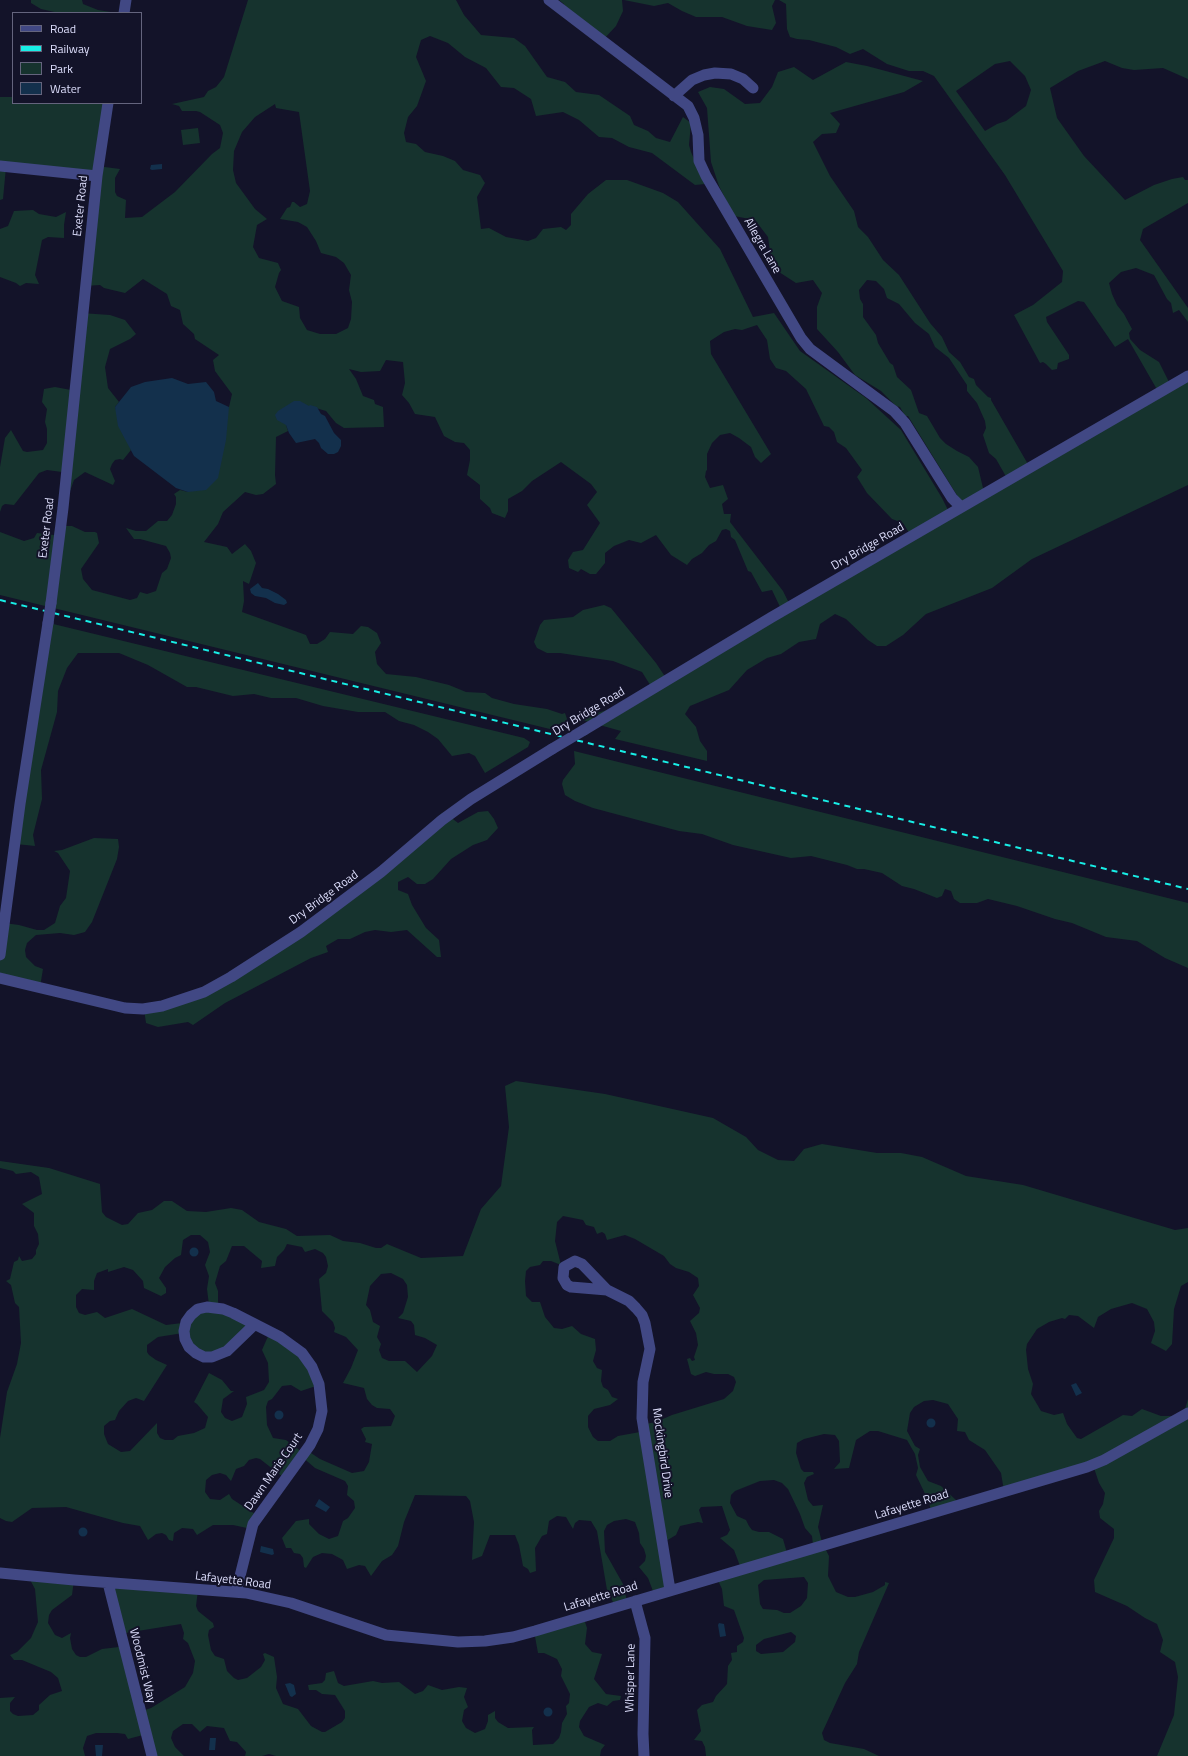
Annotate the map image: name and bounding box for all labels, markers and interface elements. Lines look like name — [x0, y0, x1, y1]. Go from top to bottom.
legend — [12, 12, 142, 104]
text: Road — [50, 19, 76, 38]
text: Railway — [50, 39, 90, 58]
text: Park — [50, 59, 73, 78]
text: Water — [50, 79, 81, 98]
street label: Exeter Road — [71, 175, 91, 237]
street label: Allegra Lane — [740, 216, 784, 276]
street label: Exeter Road — [36, 497, 58, 559]
street label: Dry Bridge Road — [829, 520, 907, 574]
street label: Dry Bridge Road — [550, 685, 628, 739]
street label: Dry Bridge Road — [287, 868, 361, 928]
street label: Mockingbird Drive — [649, 1407, 675, 1499]
street label: Dawn Marie Court — [242, 1431, 306, 1513]
street label: Lafayette Road — [873, 1487, 951, 1523]
street label: Lafayette Road — [194, 1569, 272, 1593]
street label: Lafayette Road — [562, 1579, 640, 1615]
street label: Woodmist Way — [126, 1627, 158, 1705]
street label: Whisper Lane — [623, 1644, 639, 1712]

